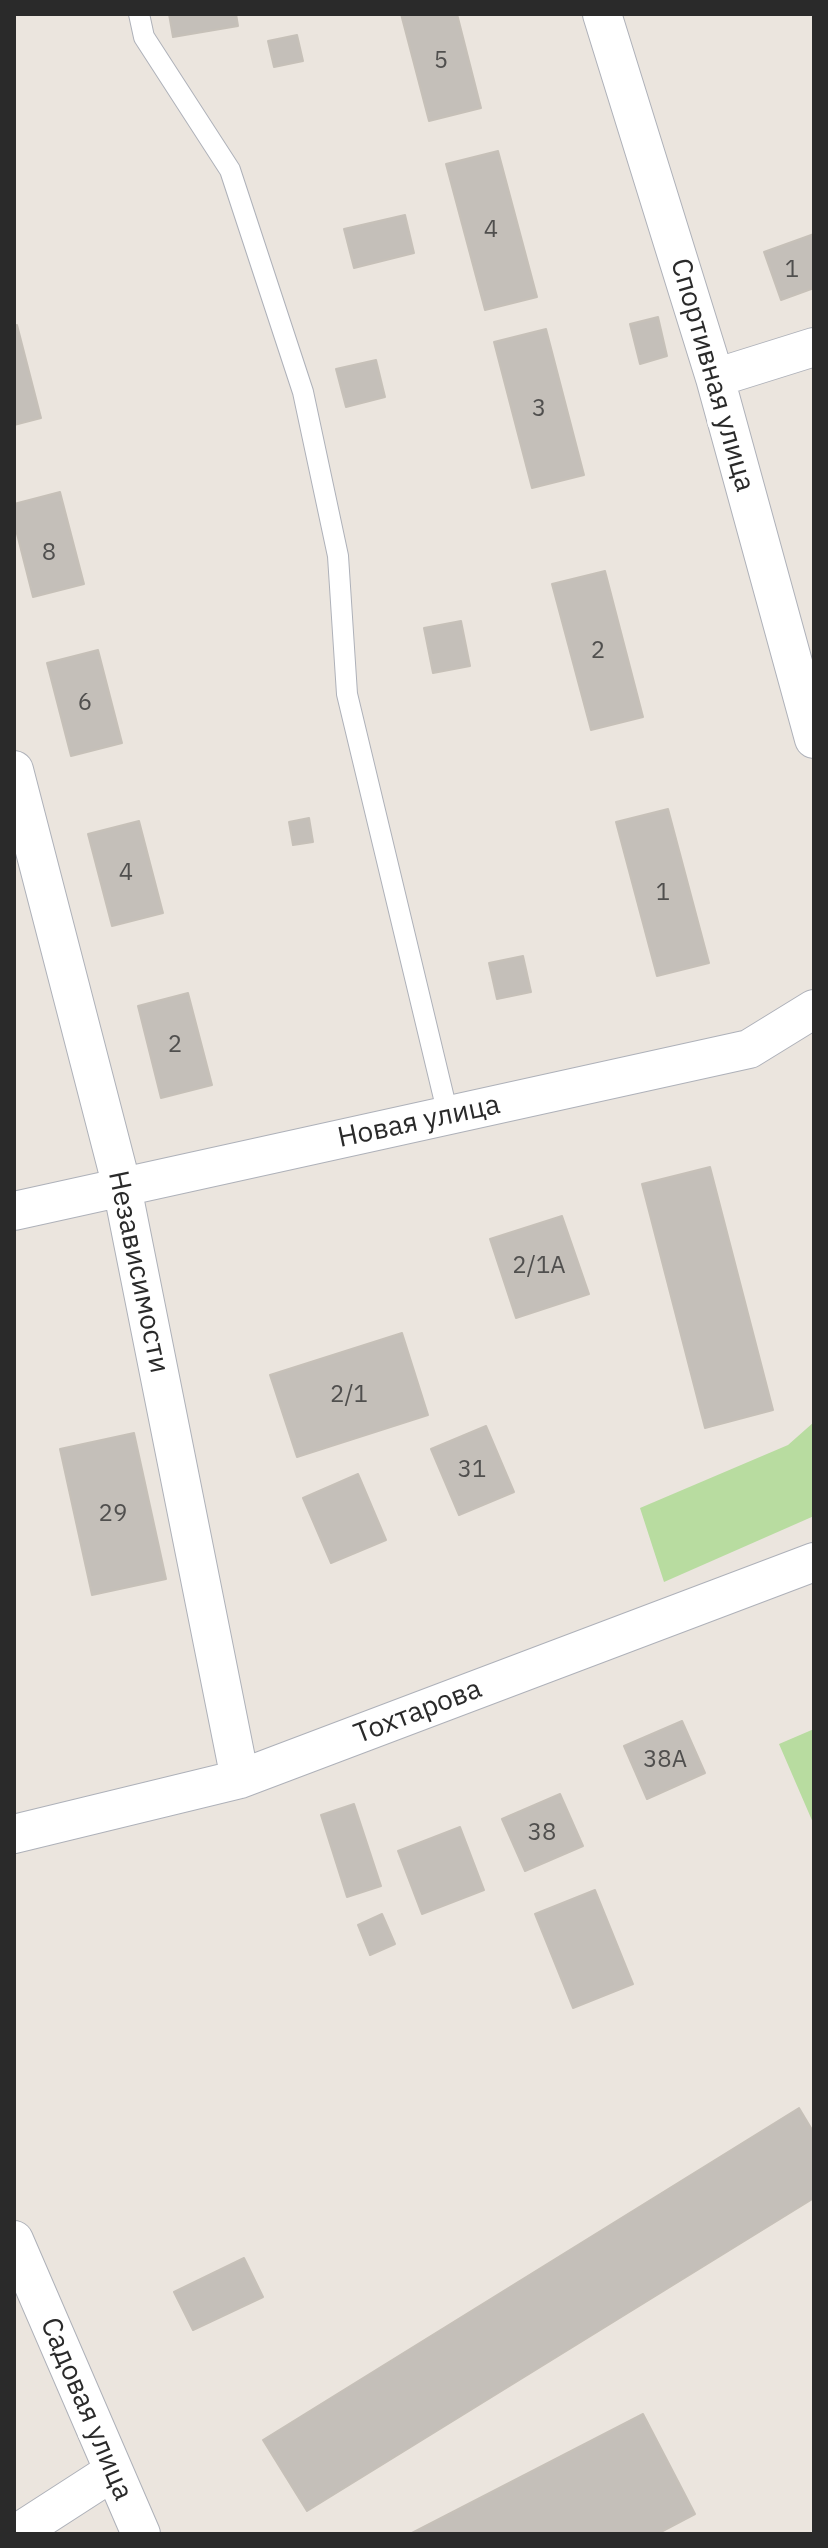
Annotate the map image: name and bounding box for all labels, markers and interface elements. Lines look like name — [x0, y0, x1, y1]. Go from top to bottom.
house number: 5 — [434, 47, 448, 75]
house number: 4 — [484, 216, 498, 244]
street label: Спортивная улица — [663, 255, 761, 495]
house number: 1 — [785, 256, 799, 284]
house number: 3 — [532, 395, 546, 423]
house number: 8 — [42, 539, 56, 567]
house number: 2 — [591, 637, 605, 665]
house number: 6 — [78, 689, 92, 717]
house number: 4 — [119, 859, 133, 887]
house number: 1 — [656, 879, 670, 907]
house number: 2 — [168, 1031, 182, 1059]
street label: Новая улица — [335, 1088, 503, 1156]
street label: Независимости — [100, 1168, 176, 1376]
house number: 2/1А — [512, 1252, 566, 1280]
house number: 2/1 — [330, 1381, 368, 1409]
house number: 31 — [458, 1456, 486, 1484]
house number: 29 — [99, 1500, 127, 1528]
street label: Тохтарова — [349, 1672, 487, 1752]
house number: 38А — [643, 1746, 687, 1774]
house number: 38 — [528, 1819, 556, 1847]
street label: Садовая улица — [32, 2313, 140, 2505]

